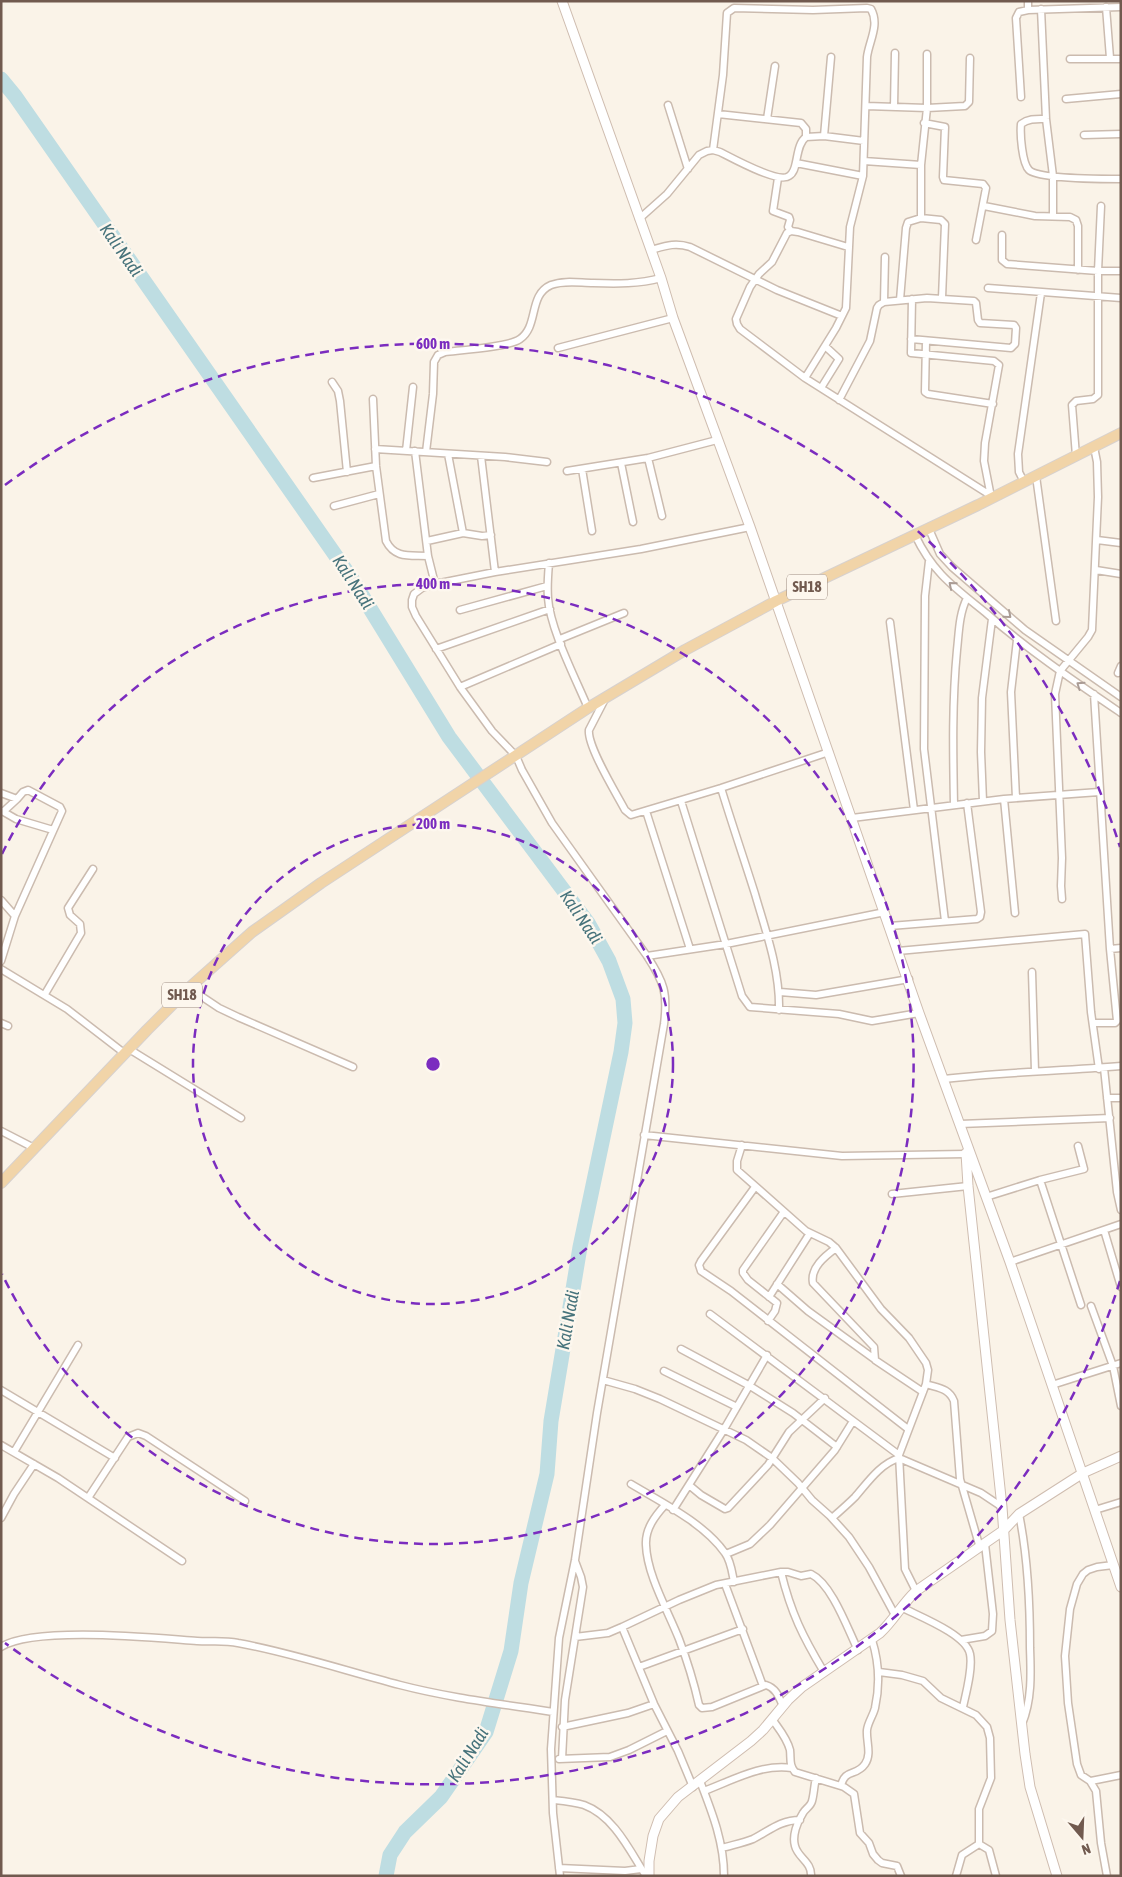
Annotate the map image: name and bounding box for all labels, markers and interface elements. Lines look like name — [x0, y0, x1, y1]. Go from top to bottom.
water label: Kali Nadi — [96, 219, 147, 280]
text: 600 m — [416, 335, 450, 352]
water label: Kali Nadi — [328, 551, 379, 613]
road number: SH18 — [787, 574, 827, 600]
text: 400 m — [415, 575, 450, 592]
one-way arrow — [949, 582, 958, 591]
one-way arrow — [1002, 609, 1011, 617]
one-way arrow — [1077, 682, 1086, 691]
text: 200 m — [416, 815, 450, 832]
water label: Kali Nadi — [556, 886, 607, 947]
road number: SH18 — [162, 982, 202, 1008]
centre of rings — [424, 1055, 442, 1073]
water label: Kali Nadi — [552, 1289, 583, 1351]
water label: Kali Nadi — [443, 1724, 492, 1786]
north arrow — [1057, 1812, 1107, 1862]
text: N — [1080, 1840, 1093, 1858]

